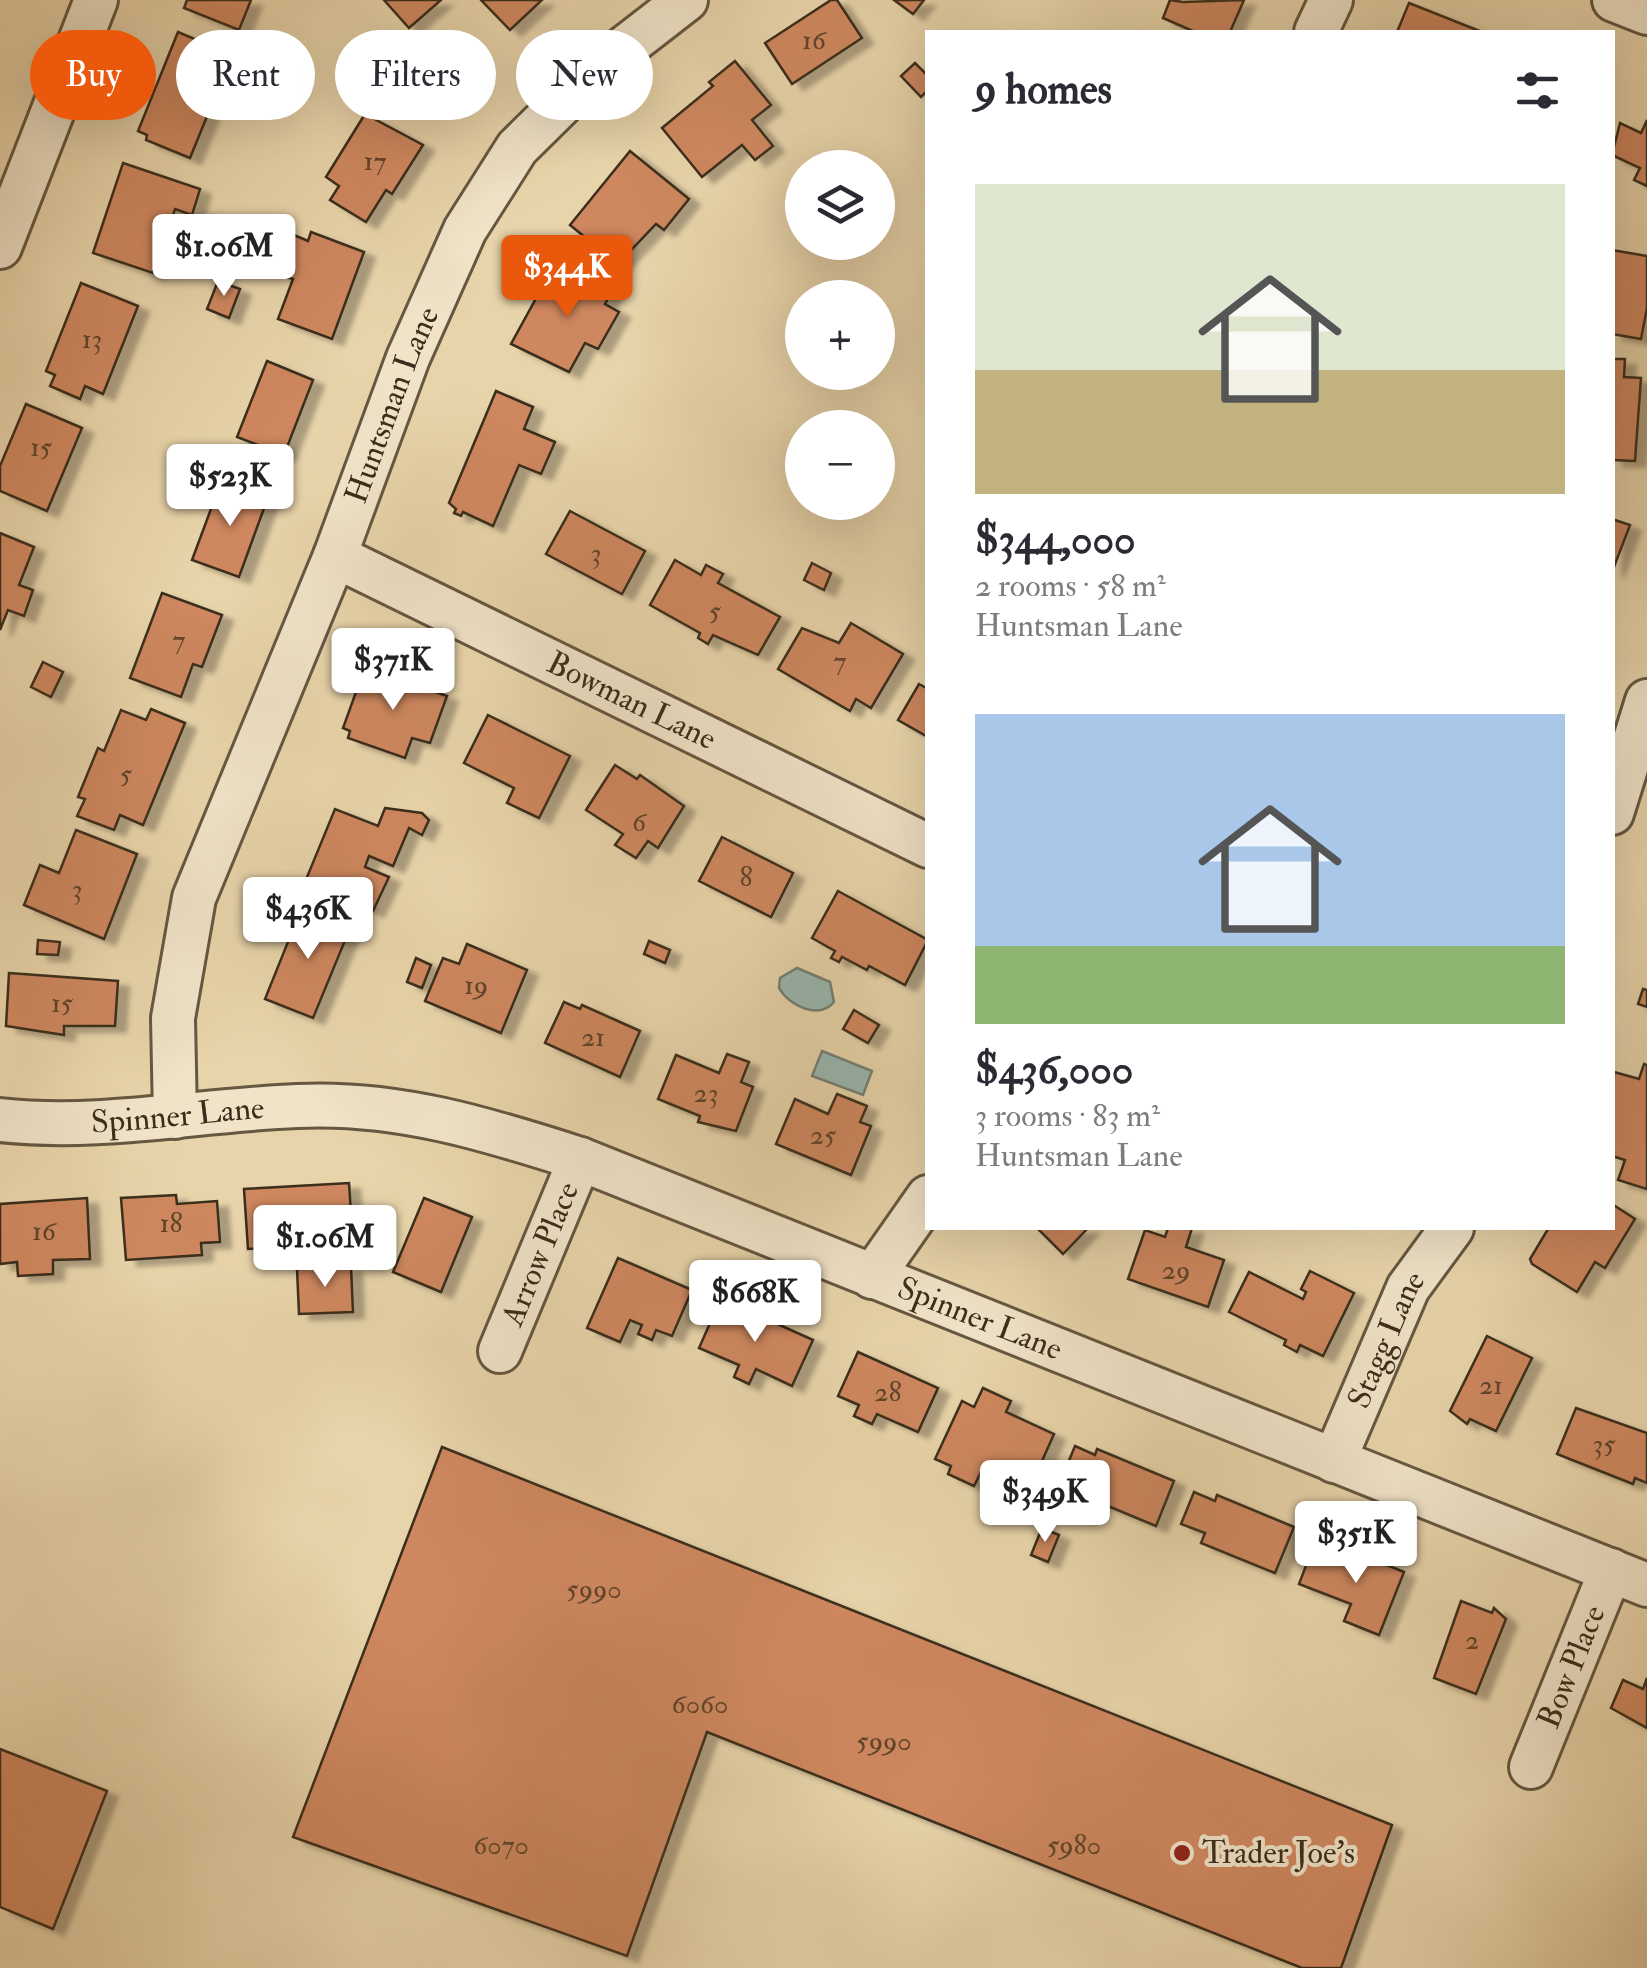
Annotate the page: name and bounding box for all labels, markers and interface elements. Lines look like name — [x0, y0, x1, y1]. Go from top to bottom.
house number: 16 — [802, 23, 828, 58]
chip: Buy — [30, 30, 156, 120]
chip: Rent — [176, 30, 315, 120]
chip: Filters — [335, 30, 496, 120]
chip: New — [516, 30, 653, 120]
icon: filters — [1510, 63, 1565, 118]
text: 9 homes — [975, 64, 1112, 116]
house number: 17 — [364, 144, 387, 179]
map controls — [785, 150, 895, 520]
button: layers — [785, 150, 895, 260]
pin: $1.06M — [143, 214, 305, 299]
text: $1.06M — [174, 226, 274, 266]
pin: $344K — [497, 235, 637, 320]
text: $344K — [523, 247, 611, 287]
icon: home — [1180, 249, 1360, 429]
button: + — [785, 280, 895, 390]
street label: Huntsman Lane — [336, 301, 448, 509]
house number: 13 — [82, 322, 102, 357]
button: − — [785, 410, 895, 520]
house number: 15 — [30, 430, 53, 465]
pin: $523K — [160, 444, 300, 529]
text: $523K — [189, 456, 271, 496]
text: $344,000 — [975, 514, 1136, 566]
house number: 3 — [591, 536, 601, 571]
text: 2 rooms · 58 m² — [975, 566, 1166, 606]
house number: 5 — [709, 594, 722, 629]
text: Huntsman Lane — [975, 606, 1183, 646]
house number: 7 — [173, 623, 186, 658]
pin: $371K — [323, 628, 463, 713]
text: $371K — [354, 640, 432, 680]
street label: Bowman Lane — [540, 643, 723, 759]
house number: 7 — [834, 644, 847, 679]
house number: 5 — [120, 757, 133, 792]
icon: home — [1180, 779, 1360, 959]
house number: 6 — [632, 805, 648, 840]
house number: 8 — [739, 860, 753, 895]
house number: 3 — [72, 872, 82, 907]
pin: $436K — [238, 877, 378, 962]
text: $436K — [265, 889, 351, 929]
house number: 19 — [464, 968, 488, 1003]
house number: 15 — [51, 986, 74, 1021]
house number: 21 — [581, 1020, 605, 1055]
text: $436,000 — [975, 1044, 1133, 1096]
house number: 23 — [694, 1076, 718, 1111]
street label: Spinner Lane — [90, 1088, 266, 1143]
text: 3 rooms · 83 m² — [975, 1096, 1160, 1136]
house number: 25 — [810, 1118, 837, 1153]
text: Huntsman Lane — [975, 1136, 1183, 1176]
street label: Arrow Place — [492, 1176, 588, 1333]
pin: $1.06M — [244, 1205, 406, 1290]
house number: 18 — [159, 1206, 183, 1241]
house number: 16 — [32, 1214, 58, 1249]
text: $1.06M — [275, 1217, 375, 1257]
house number: 29 — [1162, 1253, 1190, 1288]
pin: $668K — [685, 1260, 825, 1345]
street label: Stagg Lane — [1339, 1263, 1434, 1415]
street label: Spinner Lane — [892, 1268, 1068, 1369]
text: $668K — [711, 1272, 799, 1312]
house number: 21 — [1479, 1368, 1503, 1403]
house number: 28 — [874, 1375, 902, 1410]
house number: 35 — [1592, 1427, 1616, 1462]
pin: $349K — [975, 1460, 1115, 1545]
text: $349K — [1002, 1472, 1088, 1512]
pin: $351K — [1286, 1501, 1426, 1586]
text: $351K — [1317, 1513, 1395, 1553]
house number: 5990 — [566, 1572, 622, 1607]
street label: Bow Place — [1529, 1600, 1614, 1734]
house number: 2 — [1465, 1623, 1479, 1658]
house number: 6060 — [672, 1687, 728, 1722]
house number: 5990 — [856, 1724, 912, 1759]
house number: 6070 — [473, 1828, 529, 1863]
house number: 5980 — [1047, 1828, 1101, 1863]
place label: Trader Joe's — [1202, 1833, 1355, 1873]
marker: Trader Joe's — [1171, 1842, 1193, 1864]

